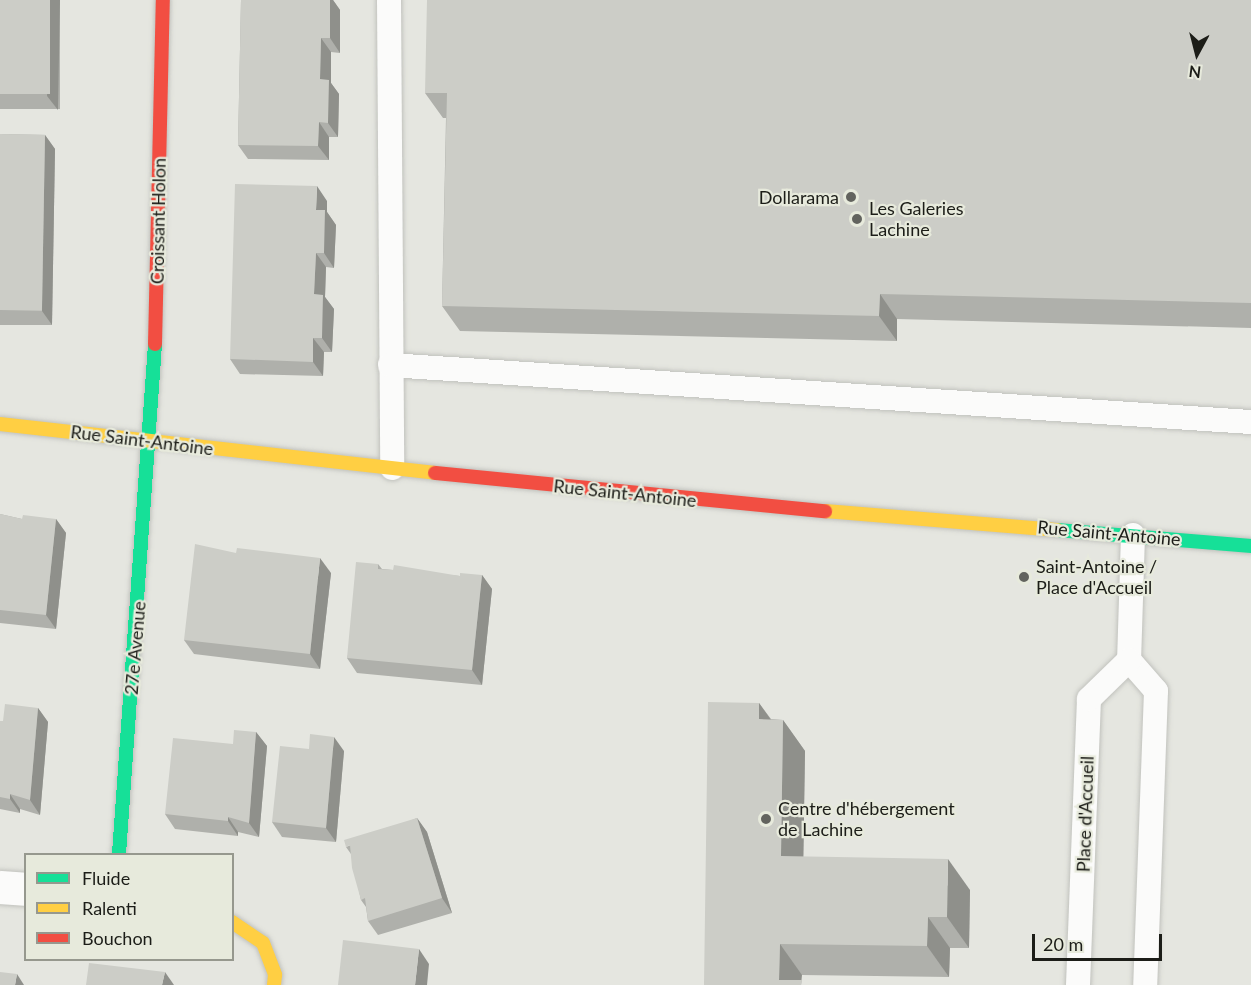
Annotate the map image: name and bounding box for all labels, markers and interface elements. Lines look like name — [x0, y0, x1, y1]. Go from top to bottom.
north arrow — [1167, 24, 1227, 84]
text: N — [1187, 62, 1202, 83]
street label: Croissant Holon — [146, 158, 170, 284]
place label: Dollarama — [759, 186, 839, 208]
marker: Dollarama — [844, 190, 858, 204]
place label: Les Galeries Lachine — [869, 198, 963, 240]
marker: Les Galeries Lachine — [850, 212, 864, 226]
street label: Rue Saint-Antoine — [69, 421, 215, 459]
street label: Rue Saint-Antoine — [552, 475, 698, 511]
street label: Rue Saint-Antoine — [1037, 516, 1181, 550]
place label: Saint-Antoine / Place d'Accueil — [1036, 556, 1157, 598]
marker: Saint-Antoine / Place d'Accueil — [1017, 570, 1031, 584]
street label: 27e Avenue — [120, 600, 150, 696]
street label: Place d'Accueil — [1072, 756, 1098, 872]
place label: Centre d'hébergement de Lachine — [778, 798, 955, 840]
marker: Centre d'hébergement de Lachine — [759, 812, 773, 826]
legend — [24, 853, 234, 961]
text: Fluide — [82, 867, 130, 889]
text: Ralenti — [82, 897, 137, 919]
scale bar — [1035, 922, 1166, 960]
text: Bouchon — [82, 927, 153, 949]
text: 20 m — [1043, 933, 1083, 955]

